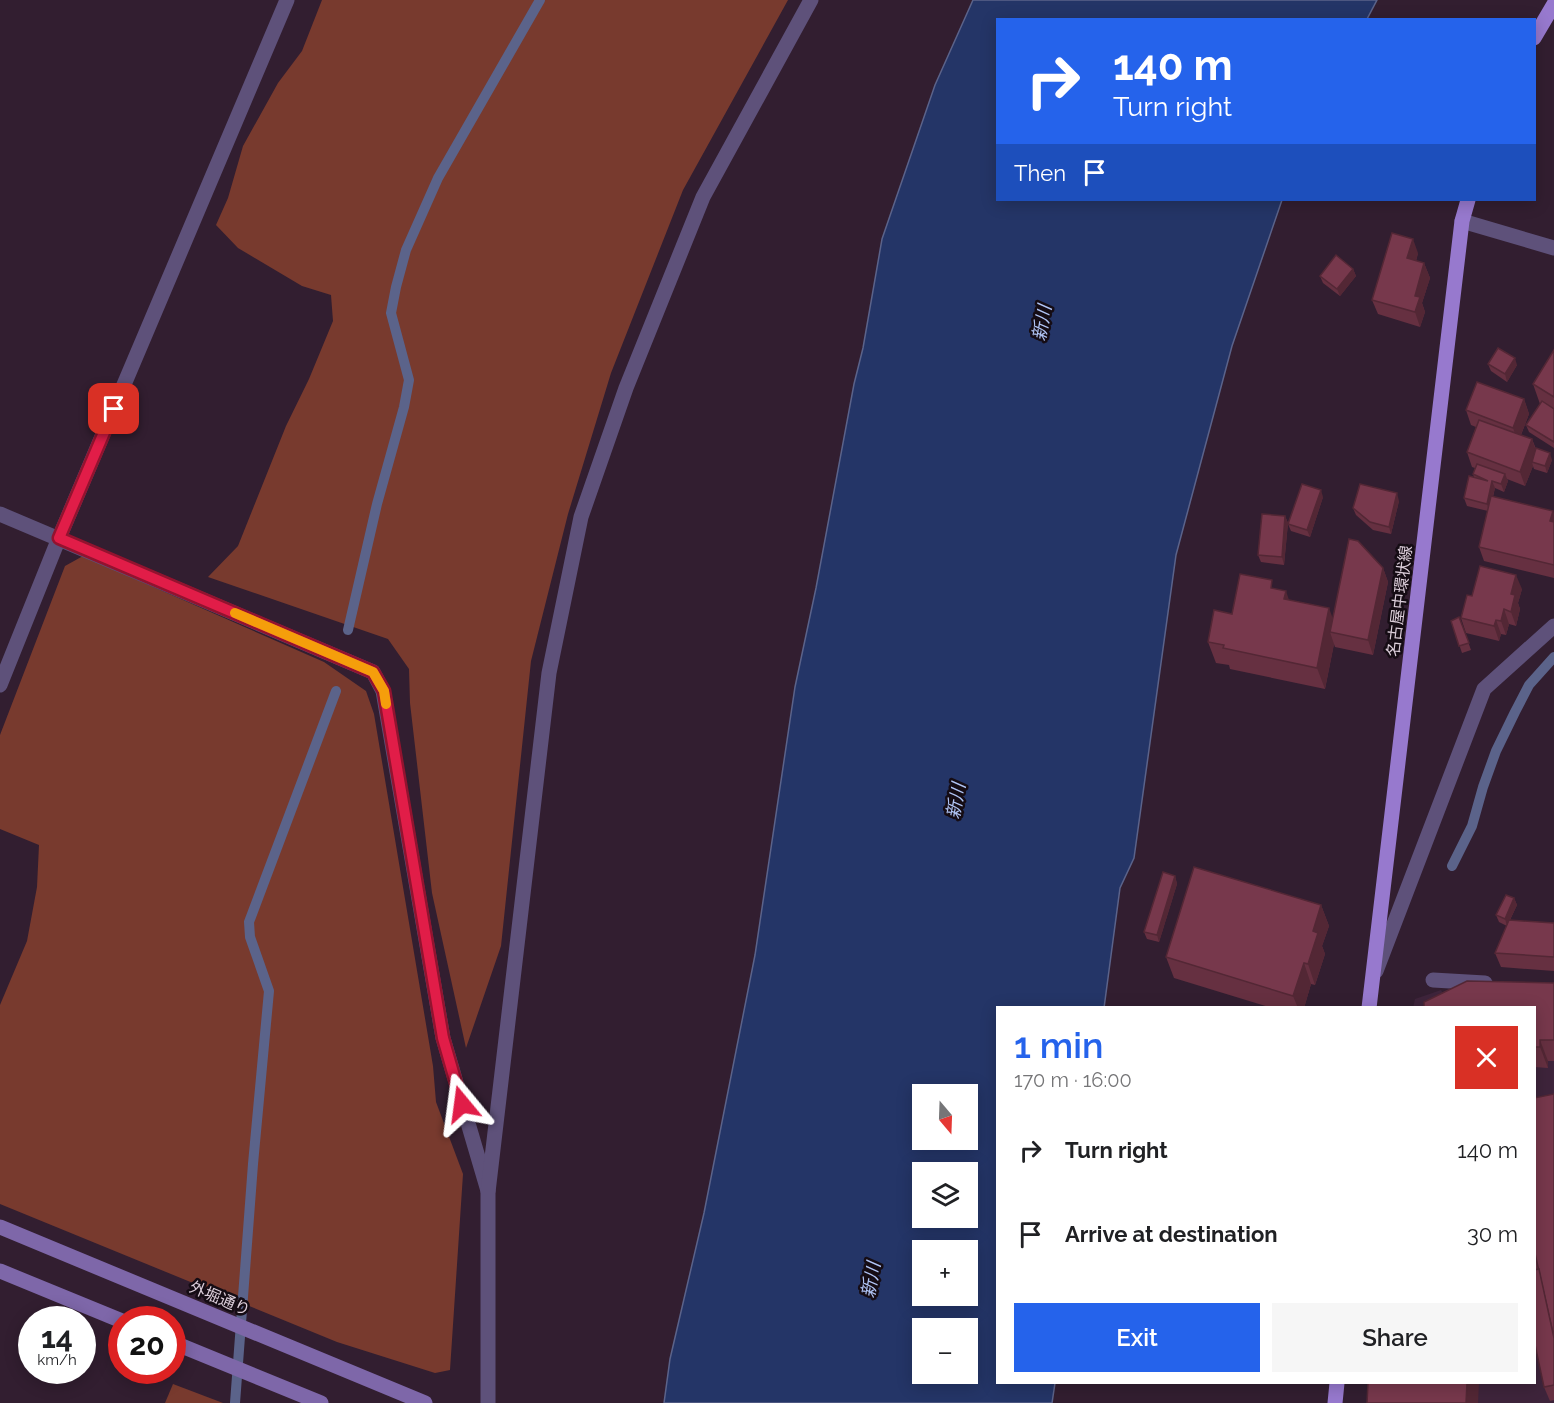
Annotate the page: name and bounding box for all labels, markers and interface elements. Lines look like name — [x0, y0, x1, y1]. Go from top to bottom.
text: 140 m — [1113, 41, 1233, 90]
icon: right — [1014, 42, 1092, 120]
text: Turn right — [1113, 91, 1232, 122]
icon: arrive — [1078, 156, 1111, 189]
text: Then — [1014, 160, 1066, 186]
water label: 新川 — [1028, 301, 1055, 342]
pin — [88, 383, 139, 434]
icon: arrive — [97, 392, 130, 425]
street label: 名古屋中環状線 — [1383, 544, 1416, 658]
water label: 新川 — [942, 779, 969, 820]
text: 1 min — [1014, 1024, 1103, 1066]
button: close — [1455, 1026, 1518, 1089]
text: 170 m · 16:00 — [1014, 1068, 1132, 1092]
position arrow — [430, 1072, 494, 1136]
north arrow — [912, 1084, 978, 1150]
map controls — [912, 1084, 978, 1384]
icon: right — [1014, 1134, 1047, 1167]
text: Turn right — [1065, 1137, 1168, 1163]
text: 140 m — [1457, 1137, 1518, 1163]
button: layers — [912, 1162, 978, 1228]
icon: arrive — [1014, 1218, 1047, 1251]
text: Arrive at destination — [1065, 1221, 1278, 1247]
text: 30 m — [1467, 1221, 1518, 1247]
button: + — [912, 1240, 978, 1306]
water label: 新川 — [857, 1258, 884, 1299]
street label: 外堀通り — [187, 1277, 253, 1320]
button: Exit — [1014, 1303, 1260, 1372]
button: Share — [1272, 1303, 1518, 1372]
speed limit sign: 20 — [108, 1306, 186, 1384]
button: − — [912, 1318, 978, 1384]
text: 14 — [41, 1320, 73, 1355]
text: km/h — [37, 1351, 77, 1369]

